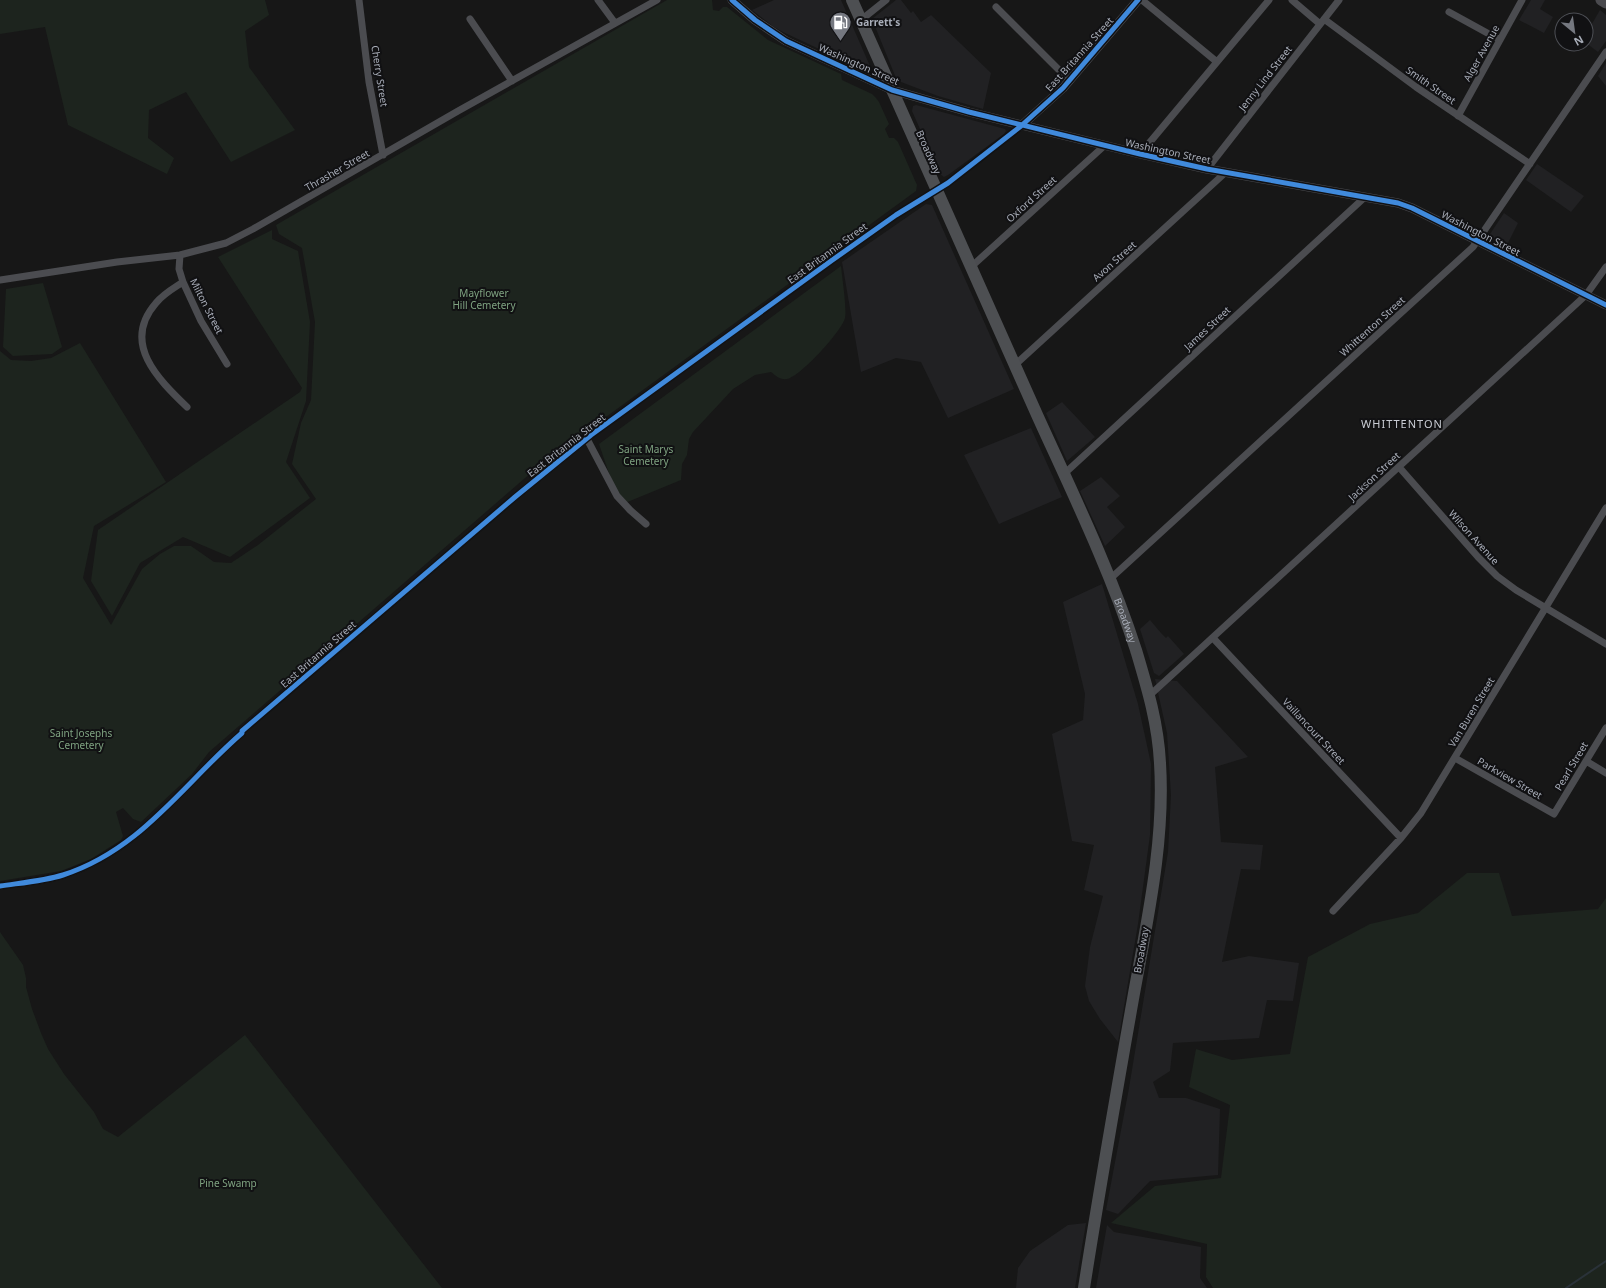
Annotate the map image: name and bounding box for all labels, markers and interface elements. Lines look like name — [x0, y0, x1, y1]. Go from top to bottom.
fuel station icon: Garrett's — [828, 9, 854, 42]
north arrow — [1554, 12, 1594, 52]
street label: East Britannia Street — [1042, 13, 1116, 94]
place label: Garrett's — [856, 15, 900, 29]
street label: Alger Avenue — [1460, 22, 1502, 84]
text: N — [1572, 32, 1587, 50]
street label: Washington Street — [816, 40, 902, 88]
street label: Jenny Lind Street — [1235, 42, 1295, 114]
street label: Cherry Street — [368, 44, 392, 108]
street label: Smith Street — [1403, 63, 1459, 108]
street label: Broadway — [913, 128, 945, 177]
street label: Washington Street — [1124, 135, 1212, 167]
street label: Thrasher Street — [302, 146, 372, 194]
street label: Oxford Street — [1003, 172, 1059, 225]
street label: Washington Street — [1439, 207, 1523, 259]
street label: East Britannia Street — [784, 219, 870, 287]
street label: Avon Street — [1089, 237, 1139, 284]
street label: Milton Street — [187, 276, 227, 337]
park label: Mayflower Hill Cemetery — [452, 286, 516, 312]
street label: Whittenton Street — [1336, 293, 1408, 359]
street label: James Street — [1180, 303, 1234, 354]
street label: East Britannia Street — [524, 410, 608, 480]
district label: WHITTENTON — [1361, 416, 1443, 431]
park label: Saint Marys Cemetery — [619, 442, 674, 468]
street label: Jackson Street — [1344, 448, 1403, 504]
street label: Wilson Avenue — [1446, 507, 1503, 568]
street label: Broadway — [1111, 596, 1140, 645]
street label: East Britannia Street — [277, 617, 359, 691]
street label: Van Buren Street — [1445, 674, 1498, 750]
street label: Vaillancourt Street — [1279, 695, 1349, 768]
park label: Saint Josephs Cemetery — [50, 726, 112, 752]
street label: Pearl Street — [1551, 739, 1591, 793]
street label: Parkview Street — [1475, 754, 1545, 802]
street label: Broadway — [1130, 925, 1152, 974]
park label: Pine Swamp — [199, 1176, 257, 1190]

